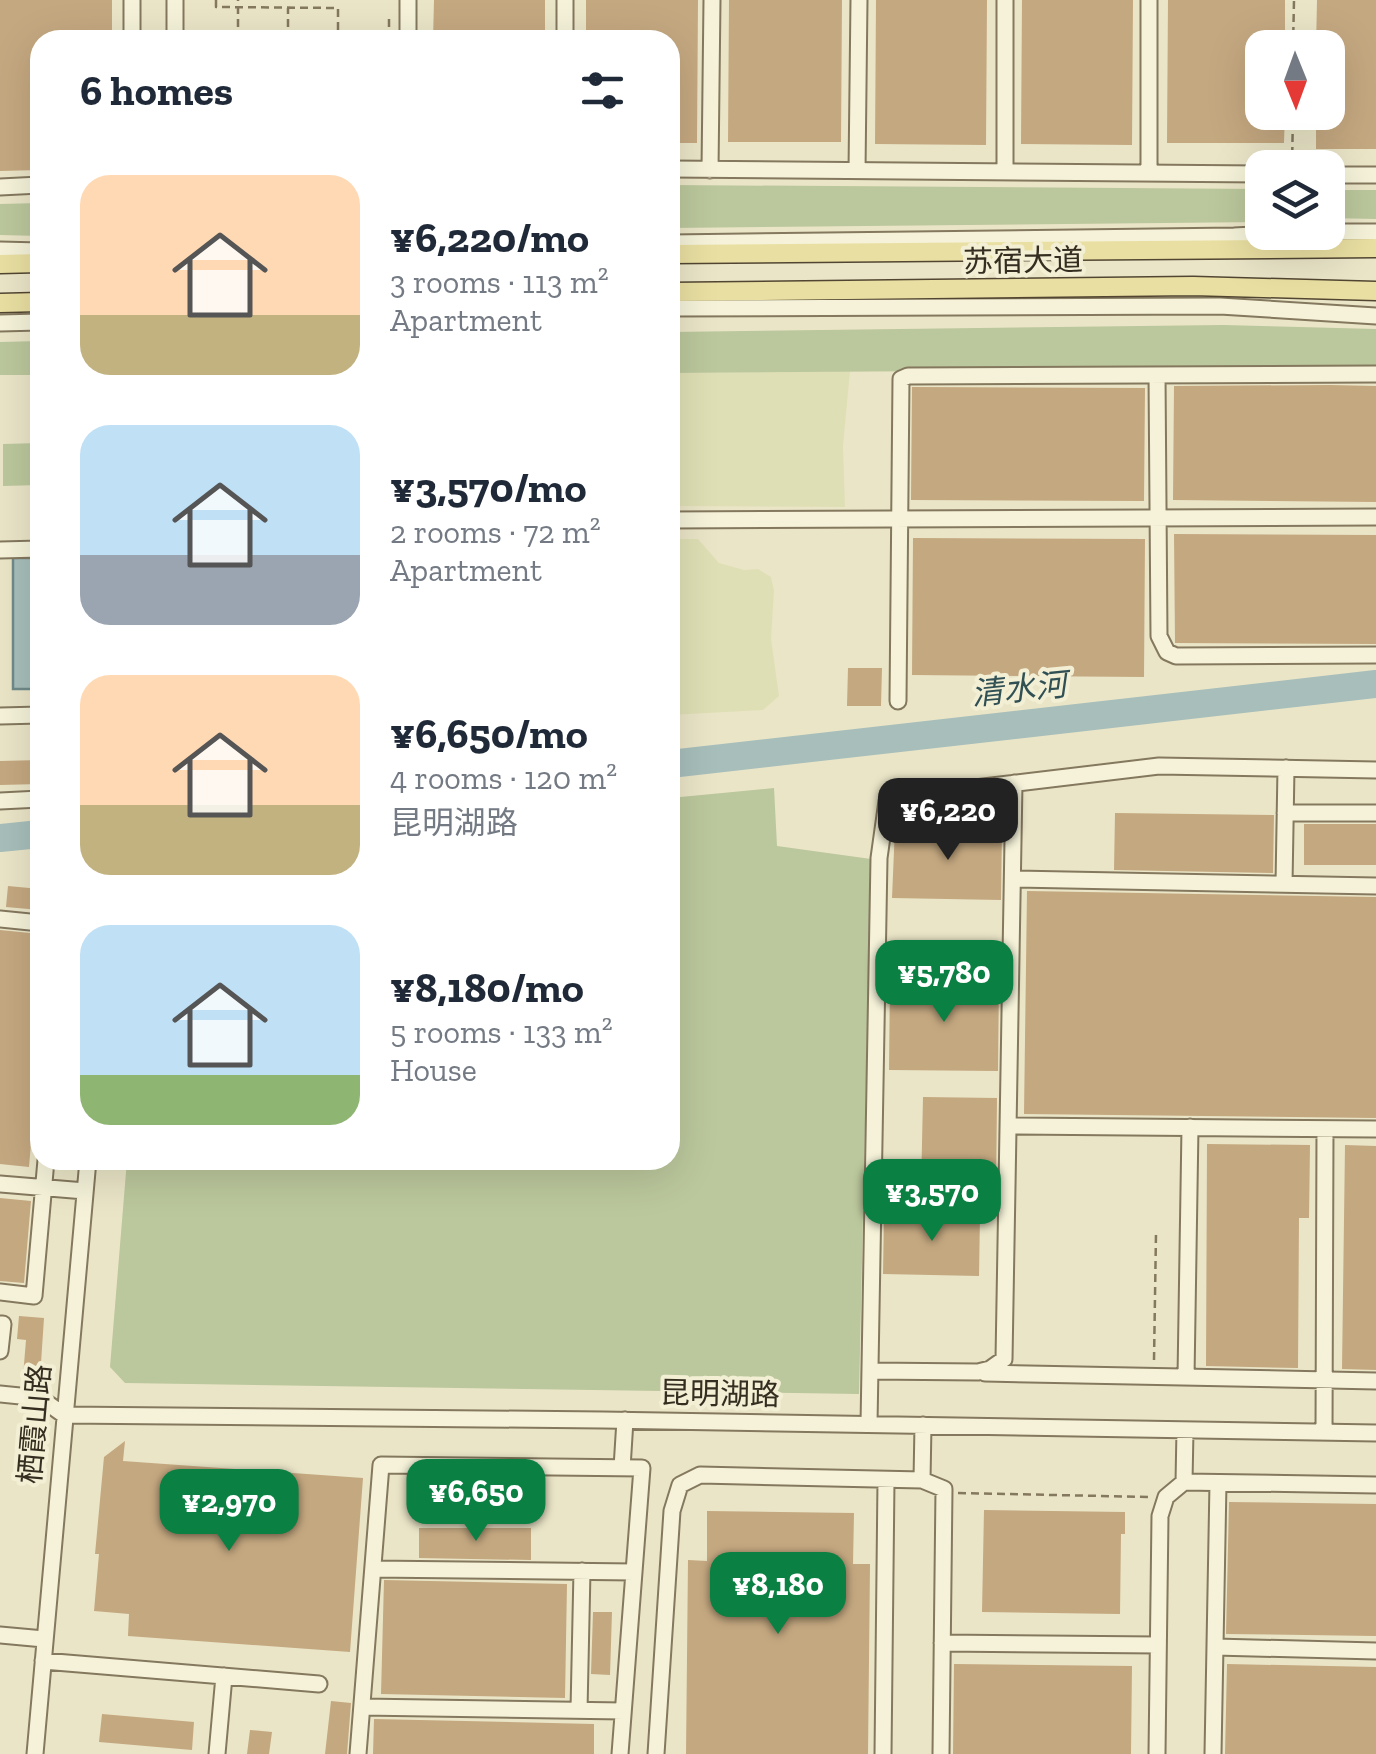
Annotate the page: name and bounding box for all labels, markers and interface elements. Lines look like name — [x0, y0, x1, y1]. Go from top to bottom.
north arrow — [1245, 30, 1345, 130]
map controls — [1245, 30, 1345, 250]
icon: filters — [575, 63, 630, 118]
text: 6 homes — [80, 65, 233, 116]
button: layers — [1245, 150, 1345, 250]
text: ¥6,220/mo — [390, 212, 589, 263]
icon: home — [160, 215, 280, 335]
street label: 苏宿大道 — [963, 242, 1083, 280]
text: 3 rooms · 113 m² — [390, 263, 609, 301]
text: Apartment — [390, 301, 542, 339]
text: ¥3,570/mo — [390, 462, 587, 513]
icon: home — [160, 465, 280, 585]
text: 2 rooms · 72 m² — [390, 513, 601, 551]
text: Apartment — [390, 551, 542, 589]
water label: 清水河 — [969, 664, 1075, 713]
text: ¥6,650/mo — [390, 708, 588, 759]
icon: home — [160, 715, 280, 835]
text: 4 rooms · 120 m² — [390, 759, 617, 797]
pin: ¥6,220 — [867, 778, 1029, 863]
text: ¥6,220 — [900, 791, 996, 829]
text: 昆明湖路 — [390, 804, 518, 842]
pin: ¥5,780 — [863, 940, 1025, 1025]
text: ¥5,780 — [897, 953, 991, 991]
text: ¥8,180/mo — [390, 962, 584, 1013]
icon: home — [160, 965, 280, 1085]
text: 5 rooms · 133 m² — [390, 1013, 613, 1051]
text: House — [390, 1051, 477, 1089]
pin: ¥3,570 — [851, 1159, 1013, 1244]
text: ¥3,570 — [885, 1172, 979, 1210]
street label: 栖霞山路 — [12, 1363, 58, 1485]
street label: 昆明湖路 — [660, 1375, 780, 1413]
pin: ¥6,650 — [395, 1459, 557, 1544]
pin: ¥2,970 — [148, 1469, 310, 1554]
text: ¥6,650 — [428, 1472, 524, 1510]
text: ¥2,970 — [182, 1482, 276, 1520]
pin: ¥8,180 — [697, 1552, 859, 1637]
text: ¥8,180 — [732, 1565, 824, 1603]

